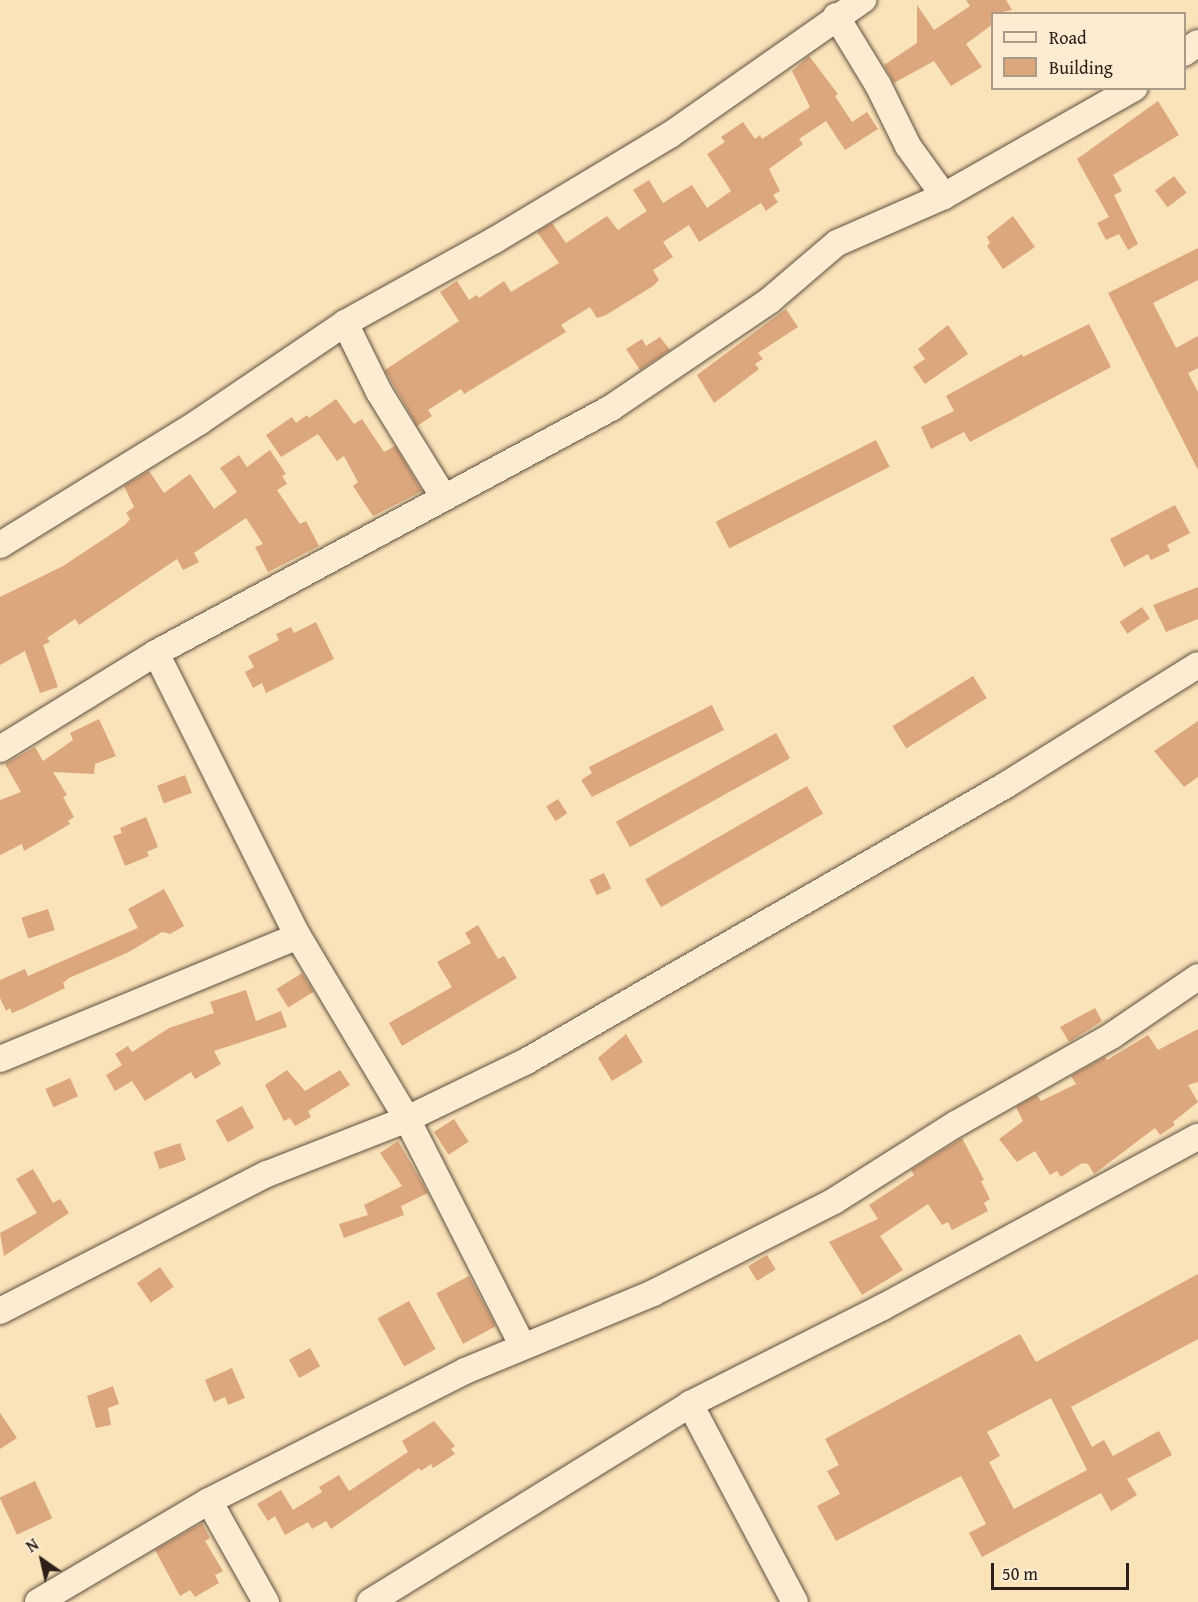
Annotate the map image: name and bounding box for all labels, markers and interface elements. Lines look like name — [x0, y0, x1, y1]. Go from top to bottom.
legend — [991, 12, 1186, 90]
text: Road — [1049, 24, 1087, 51]
text: Building — [1049, 54, 1113, 81]
north arrow — [12, 1530, 72, 1590]
text: N — [21, 1532, 43, 1558]
scale bar — [994, 1551, 1132, 1589]
text: 50 m — [1002, 1560, 1038, 1587]

